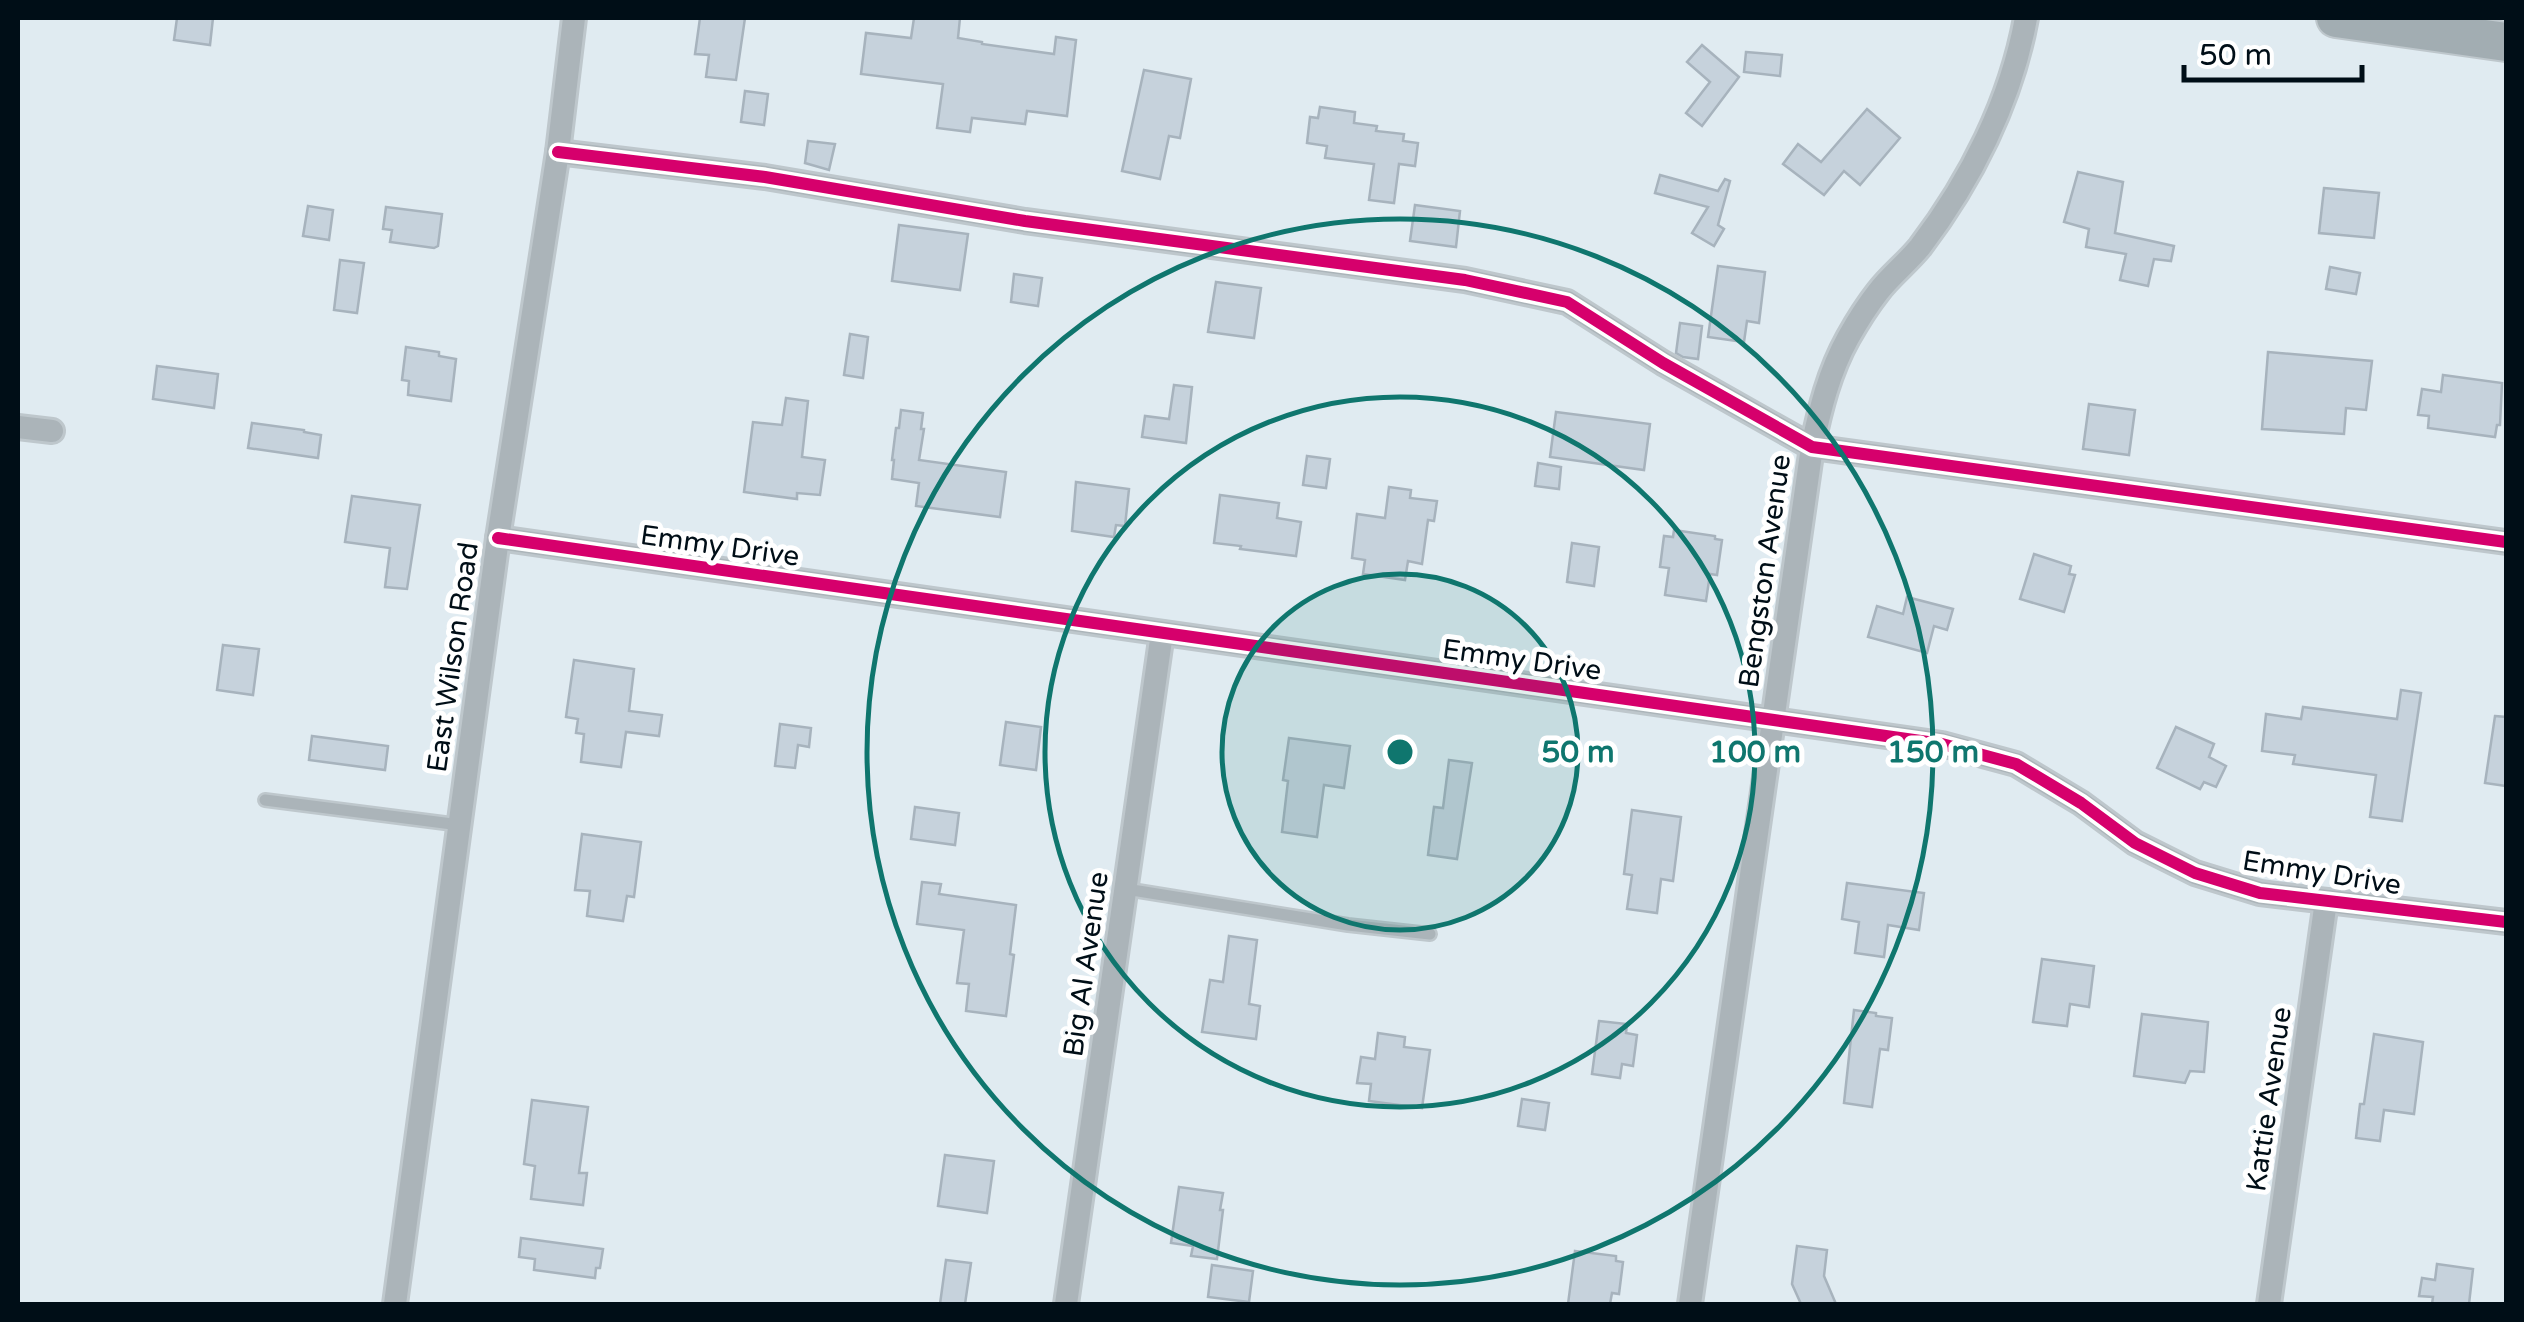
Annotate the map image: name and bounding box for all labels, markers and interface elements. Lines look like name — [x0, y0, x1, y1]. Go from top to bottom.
scale bar — [2184, 20, 2362, 82]
text: 50 m — [2199, 37, 2272, 74]
street label: Bengston Avenue — [1732, 452, 1798, 690]
street label: Emmy Drive — [638, 518, 802, 574]
street label: East Wilson Road — [420, 540, 486, 774]
street label: Emmy Drive — [1440, 632, 1604, 688]
centre of rings — [1382, 734, 1418, 770]
text: 50 m — [1541, 734, 1615, 771]
text: 100 m — [1709, 734, 1801, 771]
text: 150 m — [1887, 734, 1979, 771]
street label: Emmy Drive — [2240, 844, 2404, 902]
street label: Big Al Avenue — [1056, 870, 1116, 1059]
street label: Kattie Avenue — [2239, 1005, 2299, 1194]

